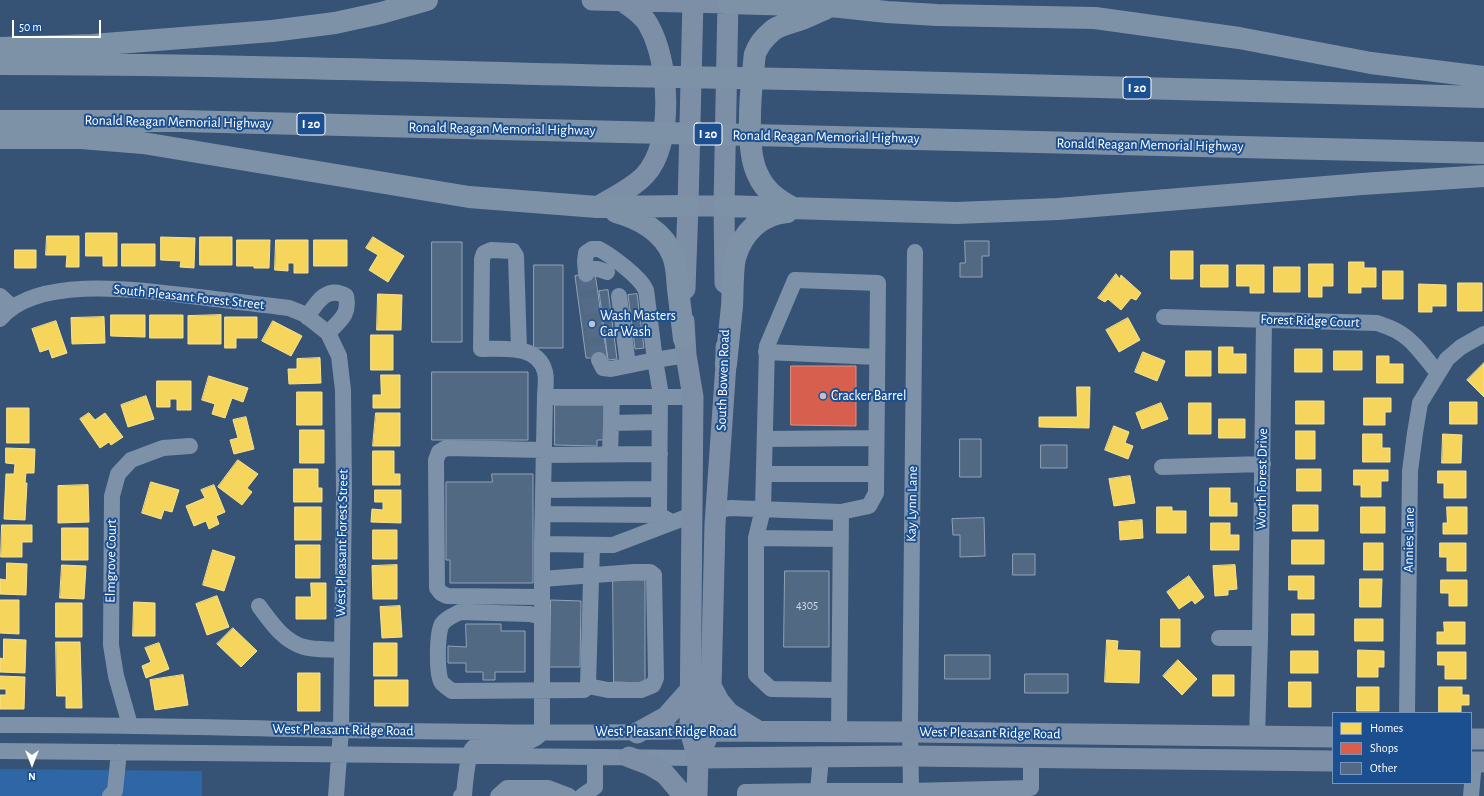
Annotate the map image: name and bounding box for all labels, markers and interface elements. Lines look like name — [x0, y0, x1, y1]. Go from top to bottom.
scale bar — [14, 12, 103, 38]
text: 50 m — [19, 21, 42, 33]
road number: I 20 — [1123, 77, 1151, 99]
street label: Ronald Reagan Memorial Highway — [84, 112, 272, 132]
road number: I 20 — [297, 113, 325, 135]
street label: Ronald Reagan Memorial Highway — [408, 119, 596, 139]
road number: I 20 — [694, 123, 722, 145]
street label: Ronald Reagan Memorial Highway — [732, 127, 920, 147]
street label: Ronald Reagan Memorial Highway — [1056, 135, 1244, 155]
street label: South Pleasant Forest Street — [113, 281, 265, 313]
place label: Wash Masters Car Wash — [600, 308, 676, 340]
street label: Forest Ridge Court — [1260, 311, 1360, 331]
marker: Wash Masters Car Wash — [587, 319, 597, 329]
street label: South Bowen Road — [713, 329, 733, 431]
place label: Cracker Barrel — [831, 388, 906, 404]
marker: Cracker Barrel — [818, 391, 828, 401]
street label: Worth Forest Drive — [1253, 428, 1271, 530]
street label: Kay Lynn Lane — [903, 466, 921, 542]
street label: West Pleasant Forest Street — [332, 469, 352, 617]
street label: Annies Lane — [1400, 507, 1418, 573]
street label: Elmgrove Court — [102, 519, 120, 603]
house number: 4305 — [796, 598, 818, 612]
legend — [1332, 712, 1472, 784]
street label: West Pleasant Ridge Road — [272, 720, 414, 740]
text: Homes — [1370, 722, 1403, 734]
street label: West Pleasant Ridge Road — [919, 723, 1061, 743]
street label: West Pleasant Ridge Road — [595, 724, 737, 740]
text: Shops — [1370, 742, 1398, 754]
north arrow — [12, 744, 52, 784]
text: Other — [1370, 762, 1397, 774]
text: N — [28, 771, 36, 782]

